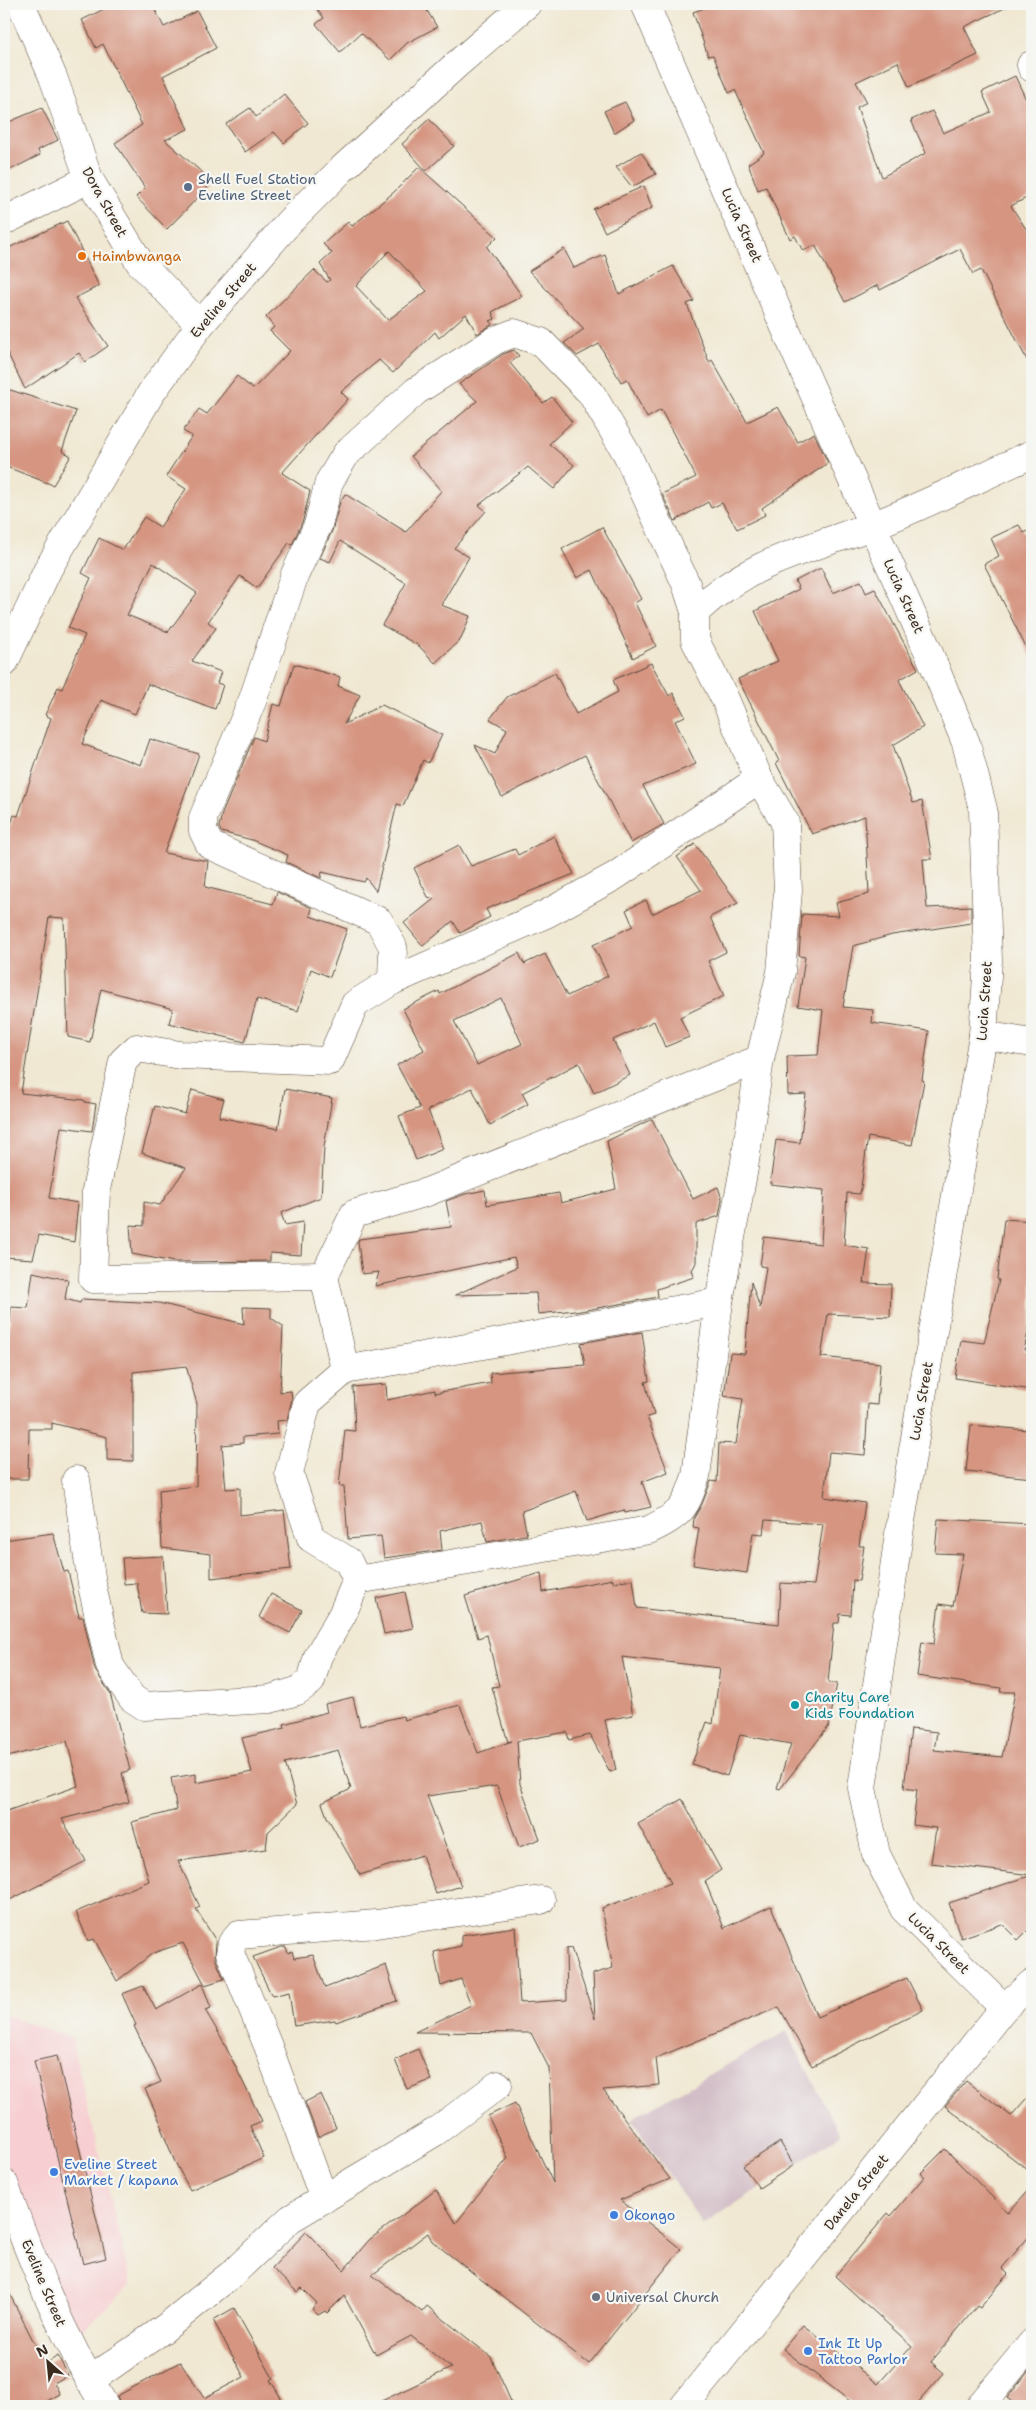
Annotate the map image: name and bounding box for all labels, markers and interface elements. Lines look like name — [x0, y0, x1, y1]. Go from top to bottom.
street label: Dora Street — [78, 164, 132, 240]
place label: Shell Fuel Station Eveline Street — [198, 170, 316, 204]
marker: Shell Fuel Station Eveline Street — [182, 181, 194, 193]
street label: Lucia Street — [717, 185, 767, 265]
place label: Haimbwanga — [92, 247, 181, 265]
marker: Haimbwanga — [76, 250, 88, 262]
street label: Eveline Street — [186, 258, 260, 342]
street label: Lucia Street — [879, 556, 929, 636]
street label: Lucia Street — [972, 960, 996, 1042]
street label: Lucia Street — [905, 1360, 937, 1442]
place label: Charity Care Kids Foundation — [805, 1688, 915, 1722]
marker: Charity Care Kids Foundation — [789, 1699, 801, 1711]
street label: Lucia Street — [904, 1908, 974, 1978]
street label: Danela Street — [820, 2150, 892, 2234]
place label: Eveline Street Market / kapana — [64, 2155, 178, 2189]
marker: Eveline Street Market / kapana — [48, 2166, 60, 2178]
place label: Okongo — [624, 2206, 675, 2224]
marker: Okongo — [608, 2209, 620, 2221]
street label: Eveline Street — [17, 2236, 71, 2330]
place label: Universal Church — [606, 2288, 719, 2306]
marker: Universal Church — [590, 2291, 602, 2303]
place label: Ink It Up Tattoo Parlor — [818, 2334, 908, 2368]
north arrow — [22, 2338, 72, 2388]
text: N — [33, 2340, 51, 2361]
marker: Ink It Up Tattoo Parlor — [802, 2345, 814, 2357]

